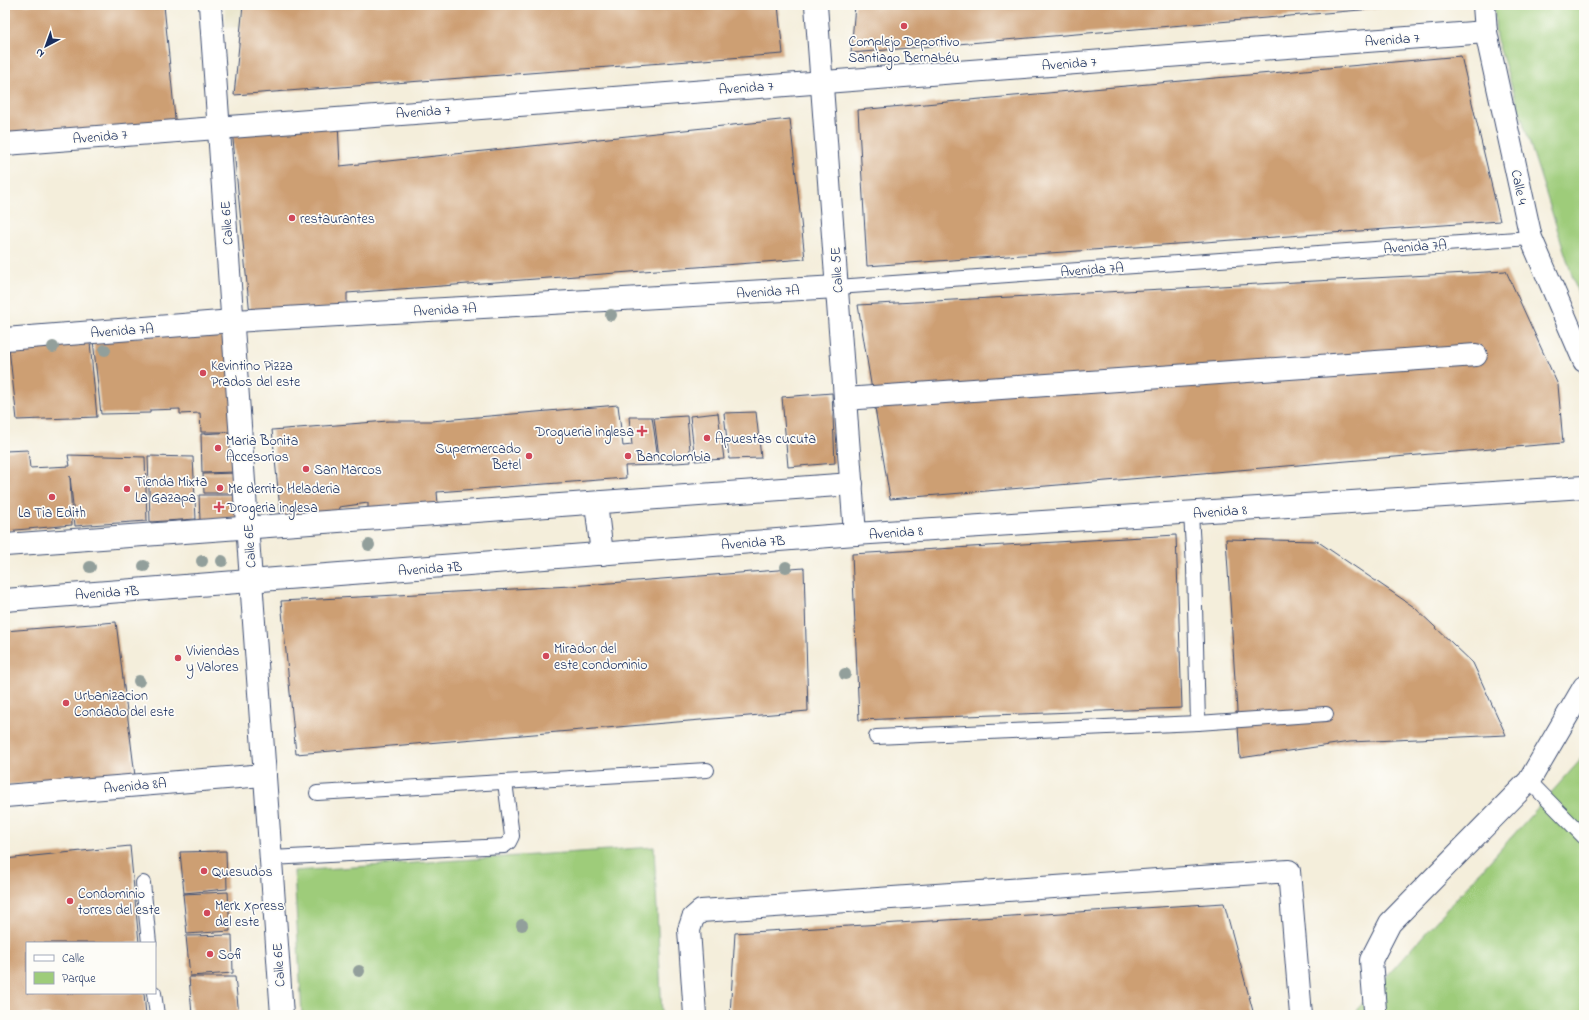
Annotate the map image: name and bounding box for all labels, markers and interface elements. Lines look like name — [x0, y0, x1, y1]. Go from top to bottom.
marker: Complejo Deportivo Santiago Bernabéu — [899, 21, 909, 31]
north arrow — [26, 26, 66, 66]
street label: Avenida 7 — [1364, 28, 1420, 53]
place label: Complejo Deportivo Santiago Bernabéu — [848, 32, 960, 70]
text: N — [32, 44, 48, 61]
street label: Avenida 7 — [1041, 52, 1097, 77]
street label: Avenida 7 — [718, 76, 774, 101]
street label: Avenida 7 — [395, 100, 451, 125]
street label: Avenida 7 — [72, 125, 129, 150]
street label: Calle 4 — [1505, 168, 1533, 207]
street label: Calle 6E — [215, 200, 240, 246]
place label: restaurantes — [300, 209, 375, 230]
marker: restaurantes — [287, 213, 297, 223]
street label: Avenida 7A — [1383, 235, 1447, 260]
street label: Calle 5E — [825, 246, 850, 294]
street label: Avenida 7A — [1060, 258, 1124, 283]
street label: Avenida 7A — [736, 280, 800, 305]
street label: Avenida 7A — [413, 298, 477, 323]
street label: Avenida 7A — [90, 319, 154, 344]
place label: Kevintino Pizza Prados del este — [211, 356, 301, 393]
marker: Kevintino Pizza Prados del este — [198, 368, 208, 378]
place label: Drogueria inglesa — [534, 422, 634, 444]
marker: Drogueria inglesa — [637, 426, 647, 436]
place label: Apuestas cucuta — [715, 429, 816, 450]
place label: Maria Bonita Accesorios — [226, 431, 298, 468]
marker: Apuestas cucuta — [702, 433, 712, 443]
place label: Supermercado Betel — [435, 439, 521, 476]
marker: Maria Bonita Accesorios — [213, 443, 223, 453]
place label: Bancolombia — [635, 447, 711, 468]
marker: Supermercado Betel — [524, 451, 534, 461]
marker: Bancolombia — [623, 451, 633, 461]
place label: San Marcos — [314, 460, 382, 481]
marker: San Marcos — [301, 464, 311, 474]
place label: Tienda Mixta La Gazapa — [135, 472, 207, 509]
place label: Me derrito Heladeria — [228, 479, 340, 500]
marker: Me derrito Heladeria — [215, 483, 225, 493]
marker: Tienda Mixta La Gazapa — [122, 484, 132, 494]
marker: La Tia Edith — [47, 492, 57, 502]
place label: Drogeria inglesa — [226, 498, 318, 520]
street label: Avenida 8 — [1192, 500, 1248, 525]
marker: Drogeria inglesa — [214, 502, 224, 512]
place label: La Tia Edith — [18, 503, 86, 524]
street label: Avenida 8 — [868, 521, 924, 546]
street label: Calle 6E — [238, 523, 263, 569]
street label: Avenida 7B — [720, 531, 786, 556]
street label: Avenida 7B — [397, 557, 463, 582]
street label: Avenida 7B — [74, 581, 140, 606]
place label: Mirador del este condominio — [554, 639, 648, 676]
place label: Viviendas y Valores — [185, 641, 239, 679]
marker: Mirador del este condominio — [541, 651, 551, 661]
marker: Viviendas y Valores — [173, 653, 183, 663]
place label: Urbanizacion Condado del este — [74, 686, 175, 723]
marker: Urbanizacion Condado del este — [61, 698, 71, 708]
street label: Avenida 8A — [103, 773, 167, 800]
place label: Quesudos — [212, 862, 273, 883]
marker: Quesudos — [199, 866, 209, 876]
place label: Condominio torres del este — [78, 884, 161, 921]
marker: Condominio torres del este — [65, 896, 75, 906]
place label: Merk Xpress del este — [215, 896, 284, 933]
marker: Merk Xpress del este — [202, 908, 212, 918]
legend — [26, 942, 156, 994]
street label: Calle 6E — [267, 942, 292, 988]
place label: Sofi — [218, 945, 243, 966]
marker: Sofi — [205, 949, 215, 959]
text: Calle — [62, 950, 85, 968]
text: Parque — [62, 970, 96, 988]

